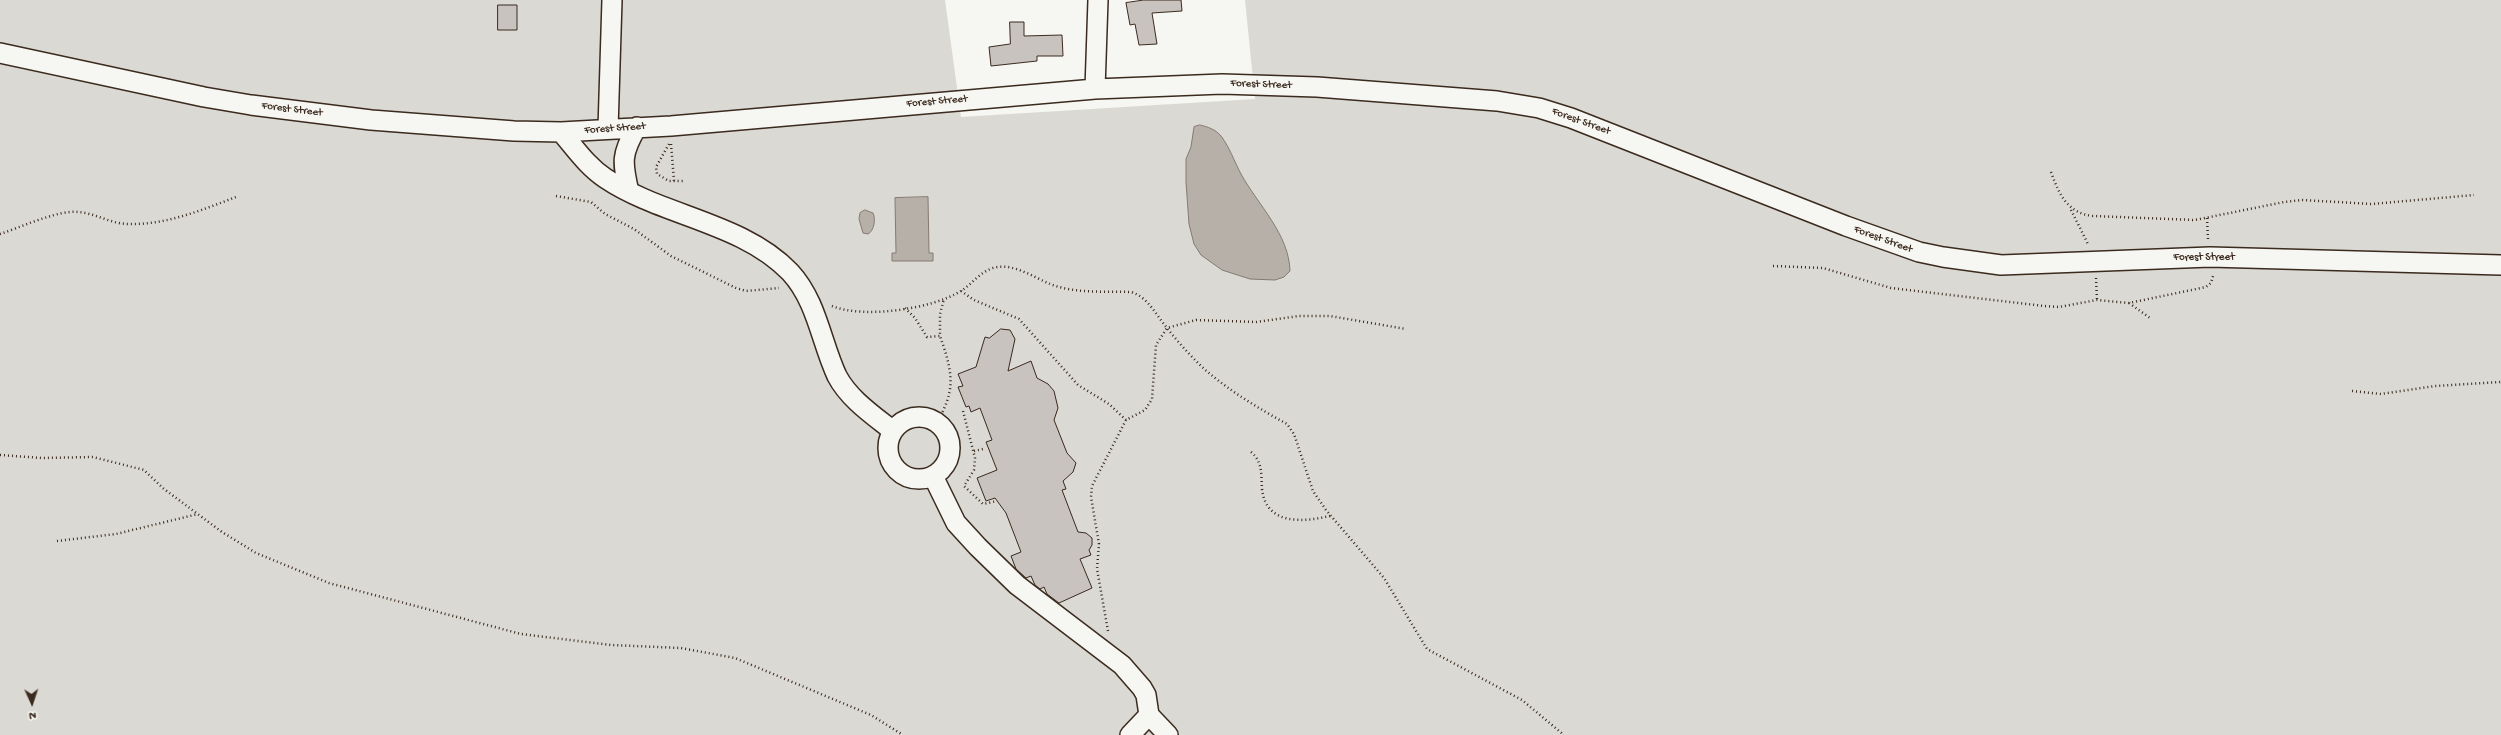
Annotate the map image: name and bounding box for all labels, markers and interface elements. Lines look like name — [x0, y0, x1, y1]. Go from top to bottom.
street label: Forest Street — [1230, 77, 1292, 93]
street label: Forest Street — [906, 93, 968, 111]
street label: Forest Street — [261, 100, 323, 120]
street label: Forest Street — [1550, 105, 1612, 139]
street label: Forest Street — [584, 120, 646, 138]
street label: Forest Street — [1852, 223, 1914, 257]
street label: Forest Street — [2173, 251, 2235, 265]
north arrow — [12, 683, 52, 723]
text: N — [29, 709, 37, 721]

